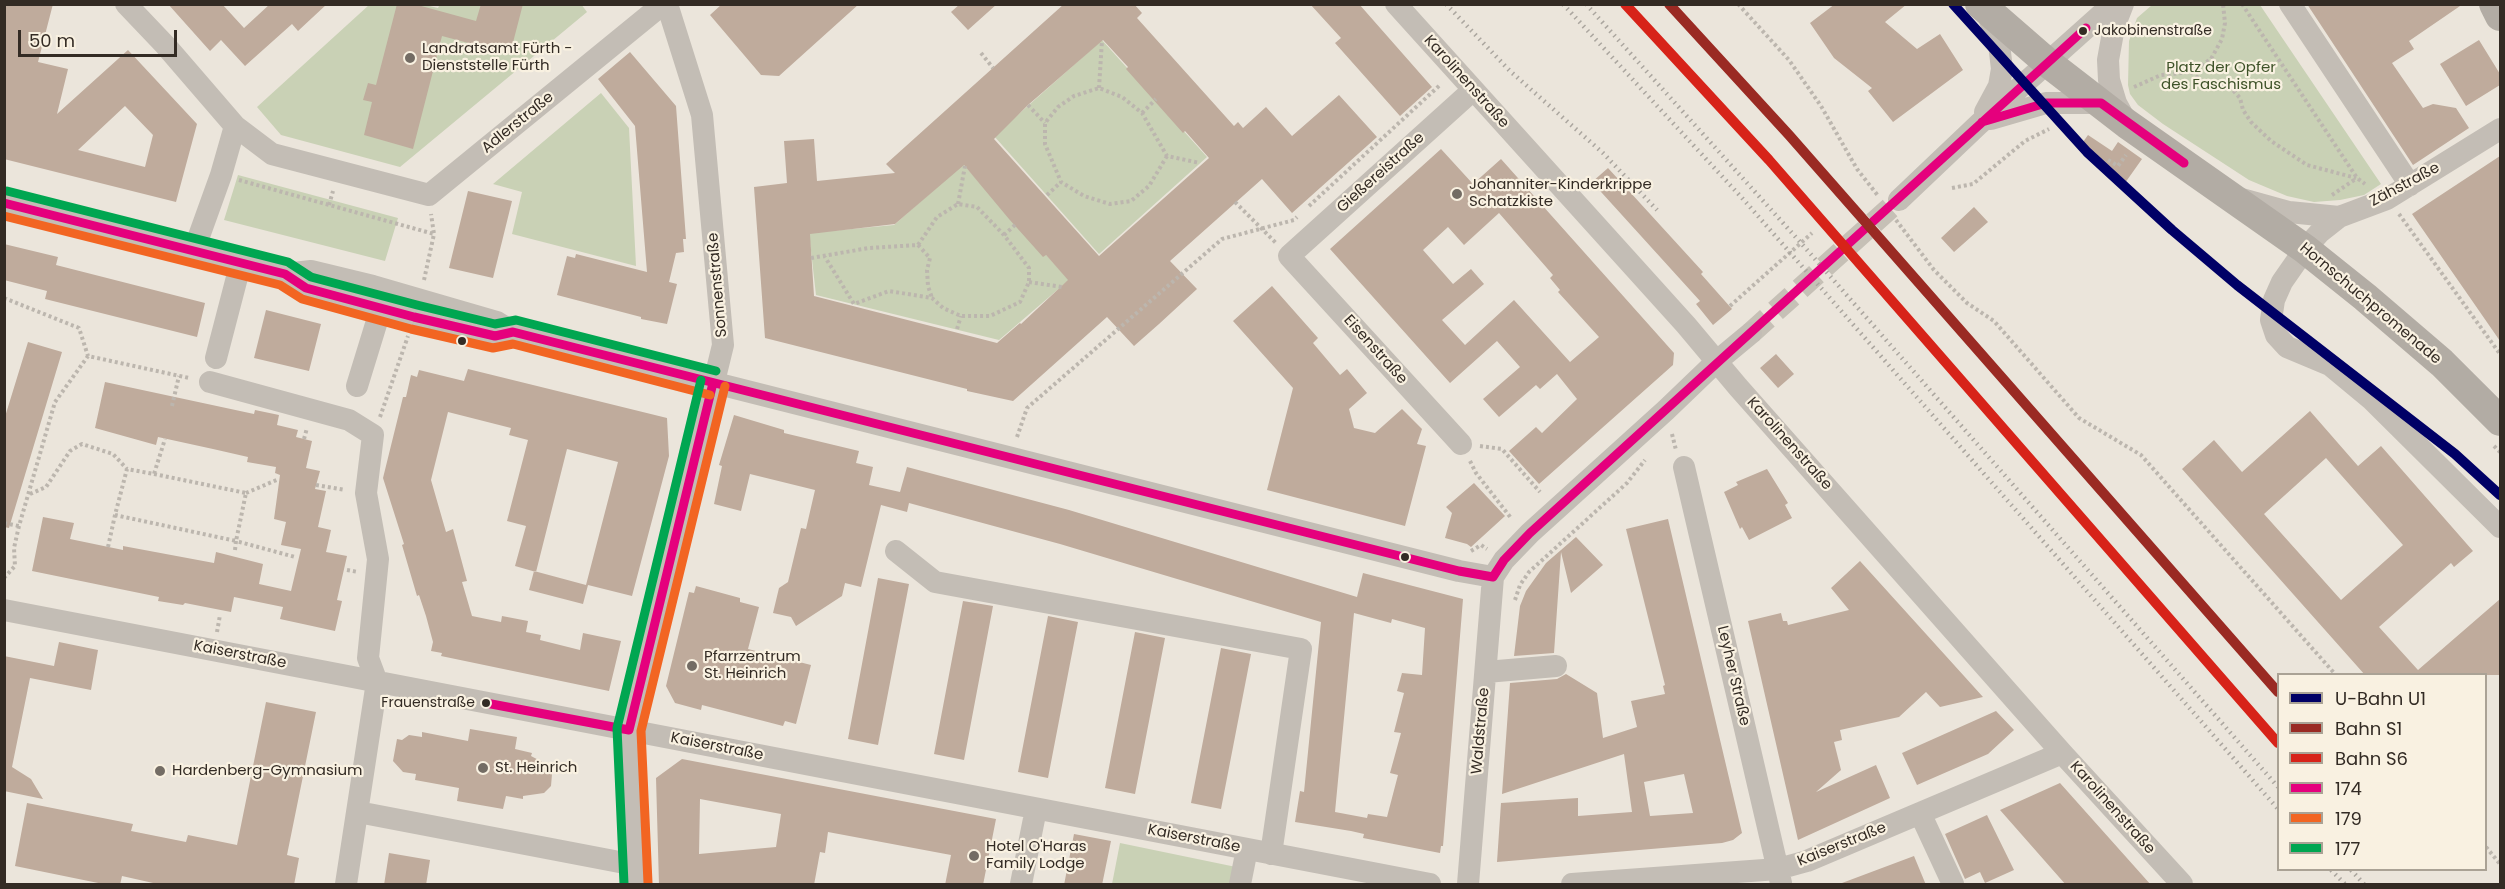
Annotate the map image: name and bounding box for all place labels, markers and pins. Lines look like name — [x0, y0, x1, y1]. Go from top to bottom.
place label: Jakobinenstraße — [2094, 23, 2212, 39]
marker: Jakobinenstraße — [2077, 25, 2089, 37]
place label: Landratsamt Fürth - Dienststelle Fürth — [422, 40, 573, 75]
marker: Landratsamt Fürth - Dienststelle Fürth — [403, 51, 417, 65]
place label: Johanniter-Kinderkrippe Schatzkiste — [1469, 176, 1652, 211]
marker: Johanniter-Kinderkrippe Schatzkiste — [1450, 187, 1464, 201]
unlabelled marker — [456, 335, 468, 347]
unlabelled marker — [1399, 551, 1411, 563]
place label: Pfarrzentrum St. Heinrich — [704, 648, 801, 683]
marker: Pfarrzentrum St. Heinrich — [685, 659, 699, 673]
place label: Frauenstraße — [381, 695, 475, 711]
marker: Frauenstraße — [480, 697, 492, 709]
place label: St. Heinrich — [495, 759, 577, 777]
marker: St. Heinrich — [476, 761, 490, 775]
place label: Hardenberg-Gymnasium — [172, 762, 362, 780]
marker: Hardenberg-Gymnasium — [153, 764, 167, 778]
place label: Hotel O'Haras Family Lodge — [986, 838, 1087, 873]
marker: Hotel O'Haras Family Lodge — [967, 849, 981, 863]

